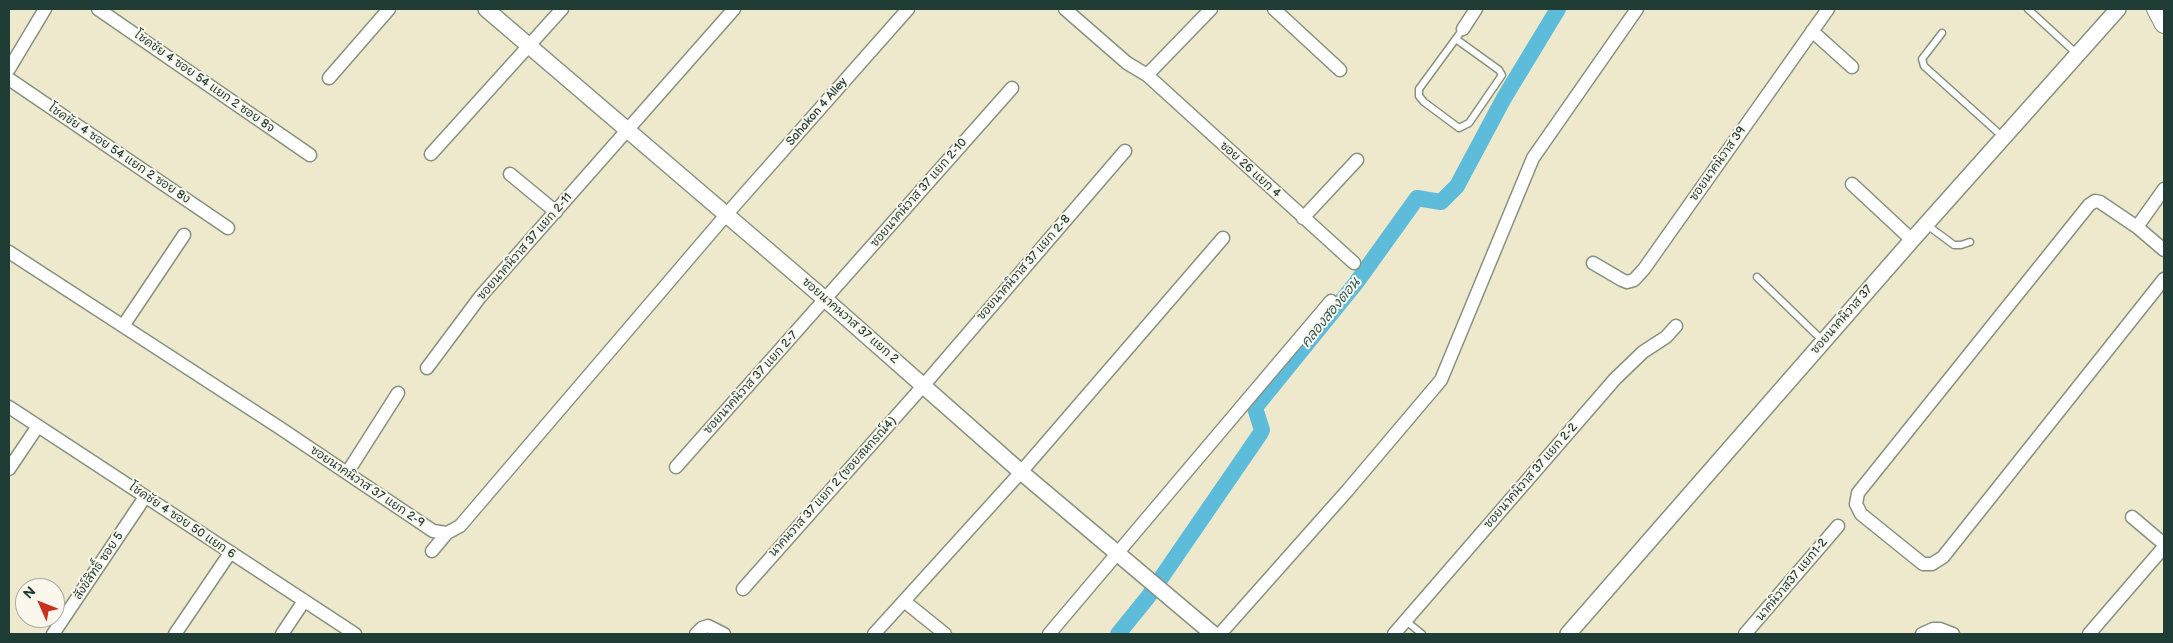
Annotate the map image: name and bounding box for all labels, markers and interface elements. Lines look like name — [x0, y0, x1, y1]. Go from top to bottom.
street label: โชคชัย 4 ซอย 54 แยก 2 ซอย 8จ — [131, 28, 277, 136]
street label: Sahakon 4 Alley — [783, 75, 851, 149]
street label: โชคชัย 4 ซอย 54 แยก 2 ซอย 8ง — [45, 101, 193, 207]
street label: ซอยนาคนิวาส 39 — [1687, 124, 1749, 204]
street label: ซอยนาคนิวาส 37 แยก 2-10 — [868, 136, 970, 250]
street label: ซอย 26 แยก 4 — [1217, 139, 1283, 201]
street label: ซอยนาคนิวาส 37 แยก 2-11 — [475, 191, 575, 303]
street label: ซอยนาคนิวาส 37 แยก 2-8 — [974, 212, 1074, 324]
street label: ซอยนาคนวาส 37 แยก 2 — [799, 275, 901, 367]
water label: คลองสองตอน — [1298, 275, 1364, 351]
street label: ซอยนาคนิวาส 37 — [1808, 283, 1876, 357]
street label: ซอยนาคนิวาส 37 แยก 2-7 — [701, 328, 801, 438]
street label: นาคนวาส 37 แยก 2 (ซอยสหกรณ์4) — [766, 414, 900, 560]
street label: ซอยนาคนิวาส 37 แยก 2-2 — [1481, 420, 1581, 532]
street label: ซอยนาคนิวาส 37 แยก 2-9 — [307, 443, 427, 531]
street label: โชคชัย 4 ซอย 50 แยก 6 — [126, 480, 238, 562]
street label: สังข์สิทธิ์ ซอย 5 — [71, 530, 127, 602]
street label: นาคนิวาส37 แยก1-2 — [1753, 536, 1831, 624]
north arrow — [15, 578, 65, 628]
text: N — [20, 583, 39, 603]

